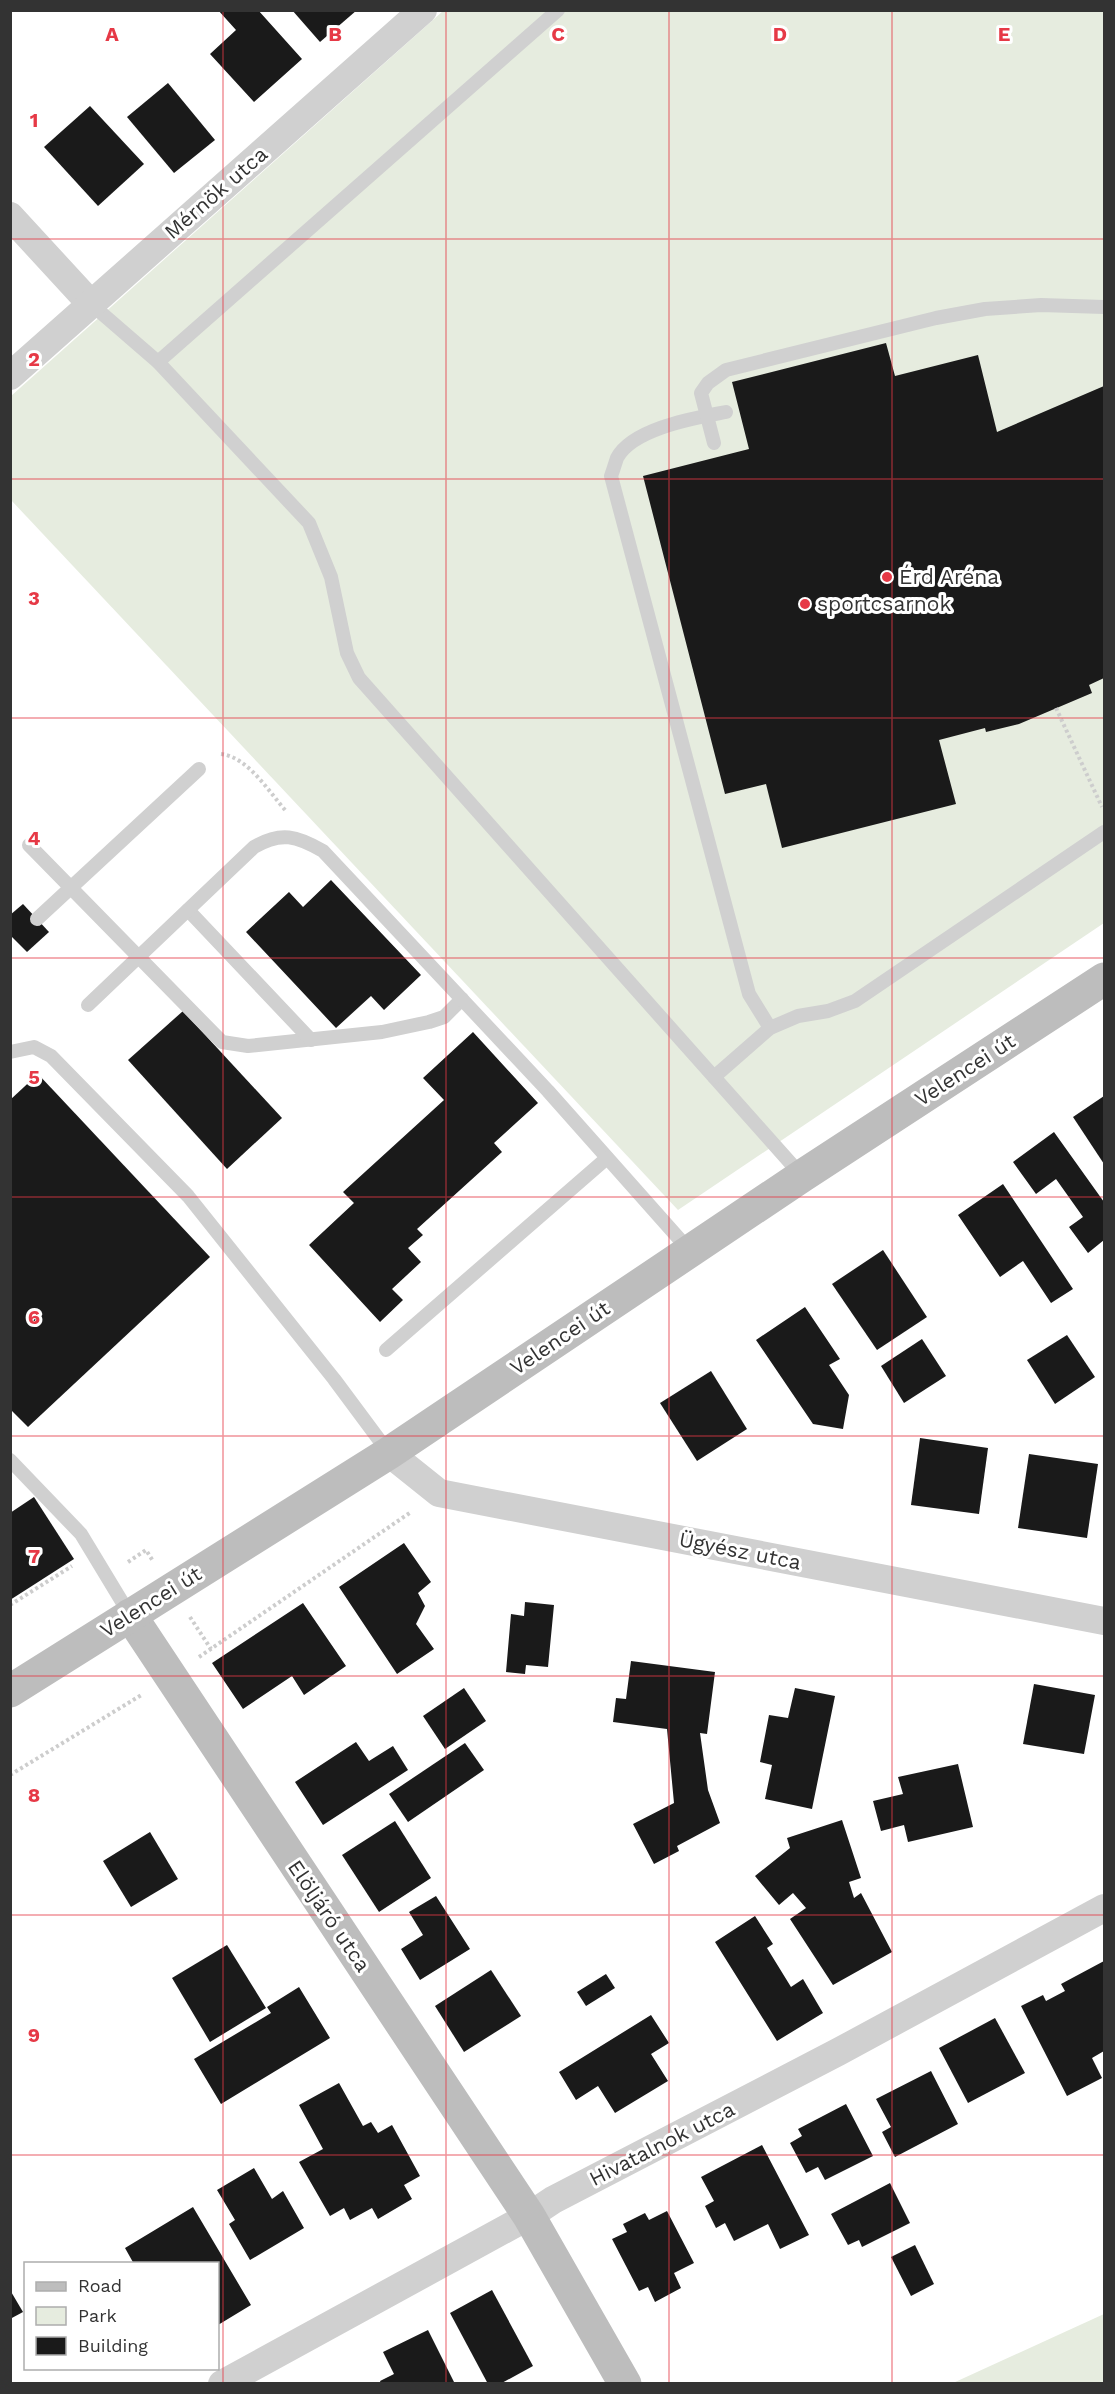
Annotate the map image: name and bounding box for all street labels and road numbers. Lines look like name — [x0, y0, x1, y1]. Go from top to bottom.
street label: Mérnök utca — [159, 141, 272, 244]
street label: Velencei út — [910, 1028, 1020, 1111]
street label: Velencei út — [505, 1295, 614, 1380]
street label: Ügyész utca — [677, 1526, 803, 1575]
street label: Velencei út — [95, 1560, 206, 1643]
street label: Elöljáró utca — [283, 1855, 376, 1977]
street label: Hivatalnok utca — [585, 2096, 739, 2191]

